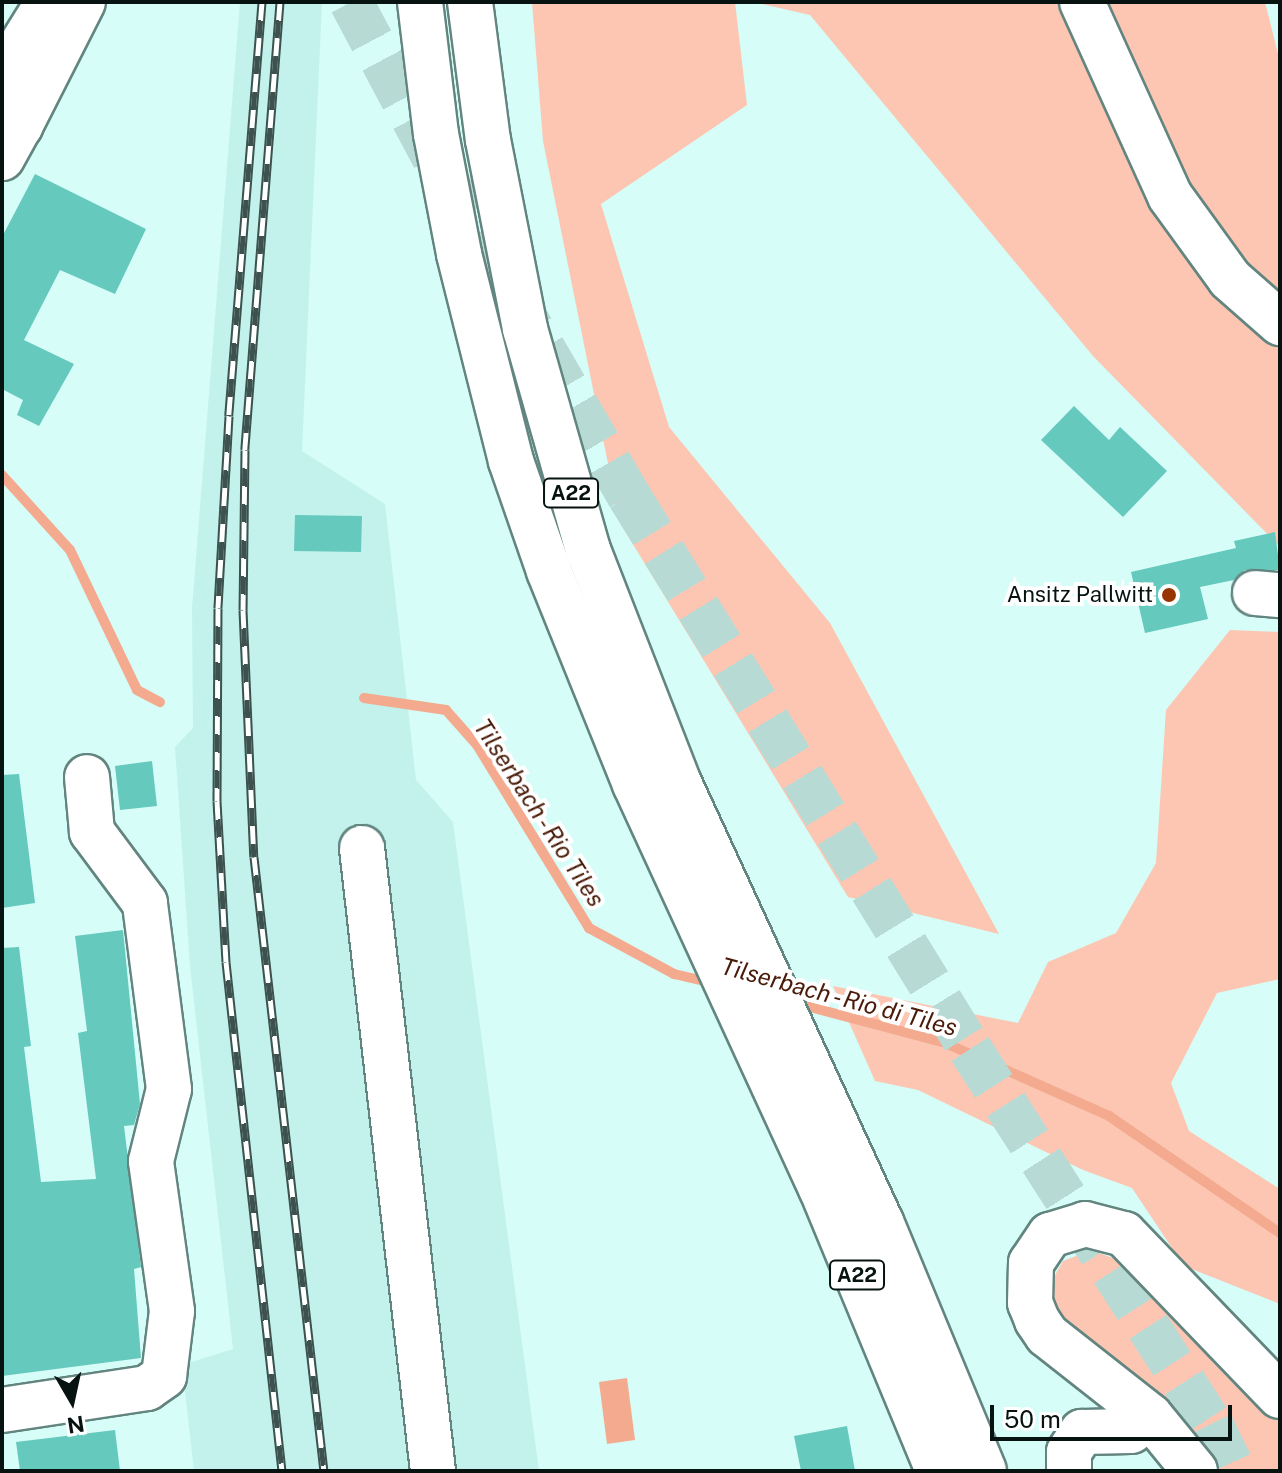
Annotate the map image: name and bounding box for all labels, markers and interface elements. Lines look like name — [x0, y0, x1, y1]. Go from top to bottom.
road number: A22 — [543, 477, 599, 509]
place label: Ansitz Pallwitt — [1007, 582, 1153, 608]
marker: Ansitz Pallwitt — [1160, 586, 1178, 604]
water label: Tilserbach - Rio Tiles — [466, 711, 612, 915]
water label: Tilserbach - Rio di Tiles — [714, 951, 964, 1043]
road number: A22 — [829, 1259, 885, 1291]
north arrow — [32, 1361, 112, 1441]
scale bar — [994, 1389, 1236, 1439]
text: 50 m — [1004, 1405, 1061, 1433]
text: N — [65, 1411, 86, 1439]

